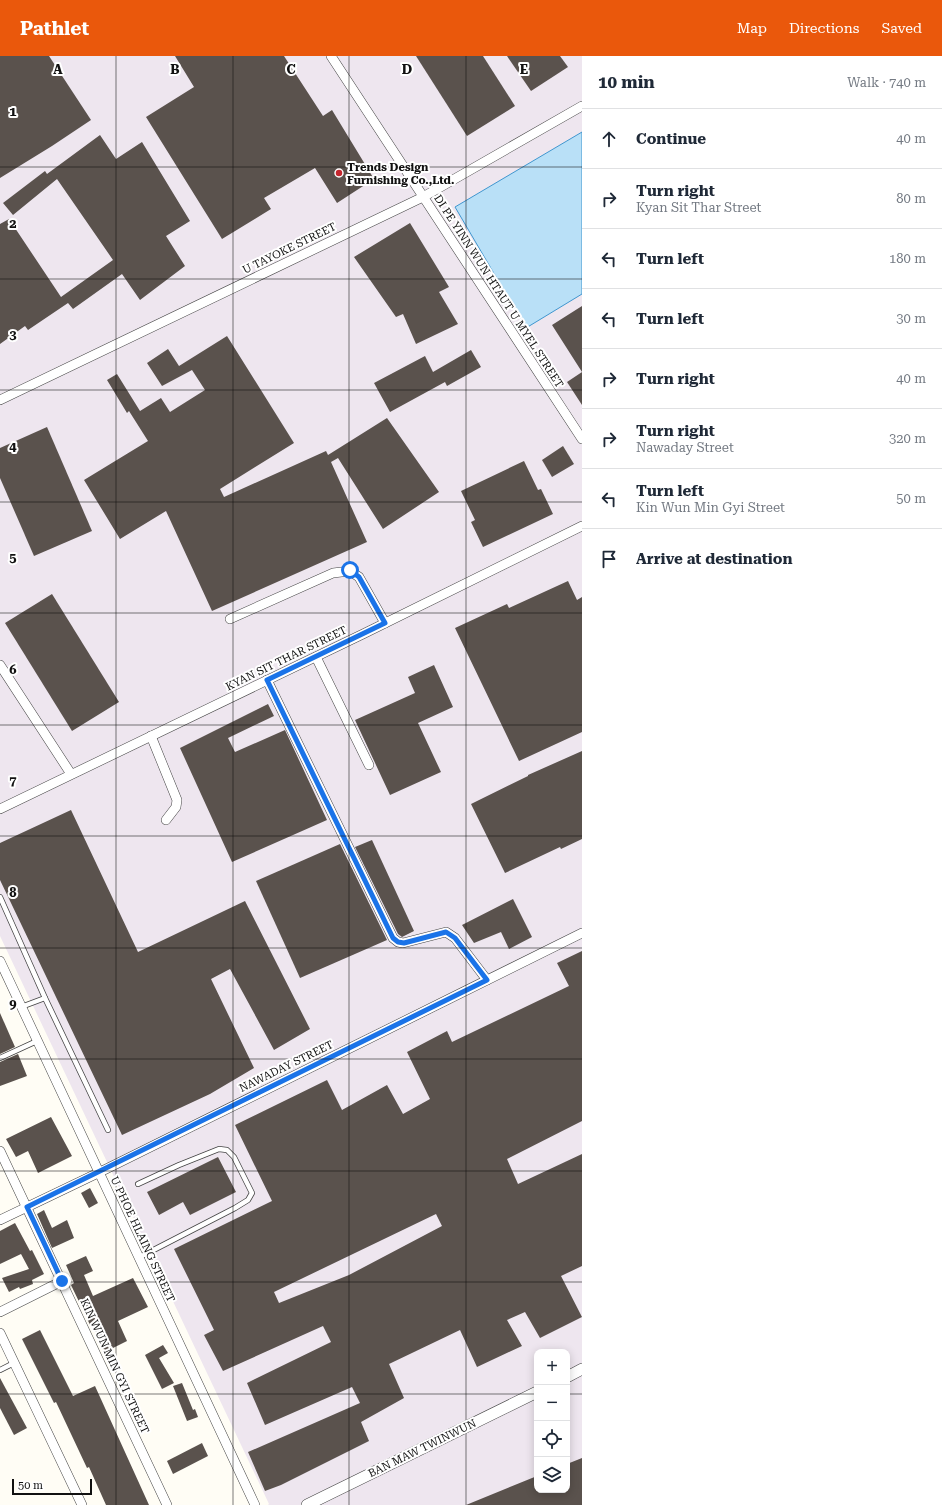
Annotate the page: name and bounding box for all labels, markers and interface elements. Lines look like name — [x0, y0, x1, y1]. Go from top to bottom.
text: Pathlet — [20, 17, 89, 40]
text: Map — [737, 20, 767, 36]
text: Directions — [789, 20, 859, 36]
text: Saved — [881, 20, 922, 36]
text: A — [53, 62, 63, 77]
text: B — [170, 62, 180, 77]
text: C — [286, 62, 296, 77]
text: D — [402, 62, 412, 77]
text: E — [520, 62, 528, 77]
text: 10 min — [598, 72, 655, 92]
text: Walk · 740 m — [847, 75, 926, 90]
text: 1 — [9, 104, 17, 119]
icon: ahead — [598, 128, 620, 150]
text: Continue — [636, 130, 706, 148]
text: 40 m — [896, 131, 926, 146]
place label: Trends Design Furnishing Co.,Ltd. — [347, 161, 454, 187]
marker: Trends Design Furnishing Co.,Ltd. — [334, 168, 344, 178]
text: Turn right — [636, 182, 715, 200]
icon: right — [598, 188, 620, 210]
text: 80 m — [896, 191, 926, 206]
street label: DI PE YINN WUN HTAUT U MYEL STREET — [431, 192, 566, 390]
text: Kyan Sit Thar Street — [636, 200, 761, 215]
text: 2 — [9, 216, 17, 231]
street label: U TAYOKE STREET — [240, 220, 338, 277]
icon: left — [598, 248, 620, 270]
text: Turn left — [636, 250, 704, 268]
text: 180 m — [889, 251, 926, 266]
icon: left — [598, 308, 620, 330]
text: Turn left — [636, 310, 704, 328]
text: 30 m — [896, 311, 926, 326]
text: 3 — [9, 327, 17, 342]
icon: right — [598, 368, 620, 390]
text: Turn right — [636, 370, 715, 388]
text: 40 m — [896, 371, 926, 386]
text: Turn right — [636, 422, 715, 440]
icon: right — [598, 428, 620, 450]
text: 320 m — [889, 431, 926, 446]
text: 4 — [9, 439, 17, 454]
text: Nawaday Street — [636, 440, 734, 455]
text: Turn left — [636, 482, 704, 500]
icon: left — [598, 488, 620, 510]
text: 50 m — [896, 491, 926, 506]
text: Kin Wun Min Gyi Street — [636, 500, 785, 515]
icon: arrive — [598, 548, 620, 570]
text: 5 — [9, 550, 17, 565]
text: Arrive at destination — [636, 550, 792, 568]
route start — [341, 561, 359, 579]
street label: KYAN SIT THAR STREET — [224, 623, 349, 693]
text: 6 — [9, 662, 17, 677]
text: 7 — [9, 773, 17, 788]
text: 8 — [9, 885, 17, 900]
text: 9 — [9, 996, 17, 1011]
street label: NAWADAY STREET — [237, 1038, 335, 1095]
street label: U PHOE HLAING STREET — [108, 1174, 177, 1304]
route end — [53, 1272, 71, 1290]
street label: KIN WUN MIN GYI STREET — [77, 1297, 152, 1436]
map controls — [534, 1349, 570, 1493]
button: + — [534, 1349, 570, 1385]
button: − — [534, 1385, 570, 1421]
street label: BAN MAW TWINWUN — [366, 1417, 479, 1480]
button: locate — [534, 1421, 570, 1457]
button: layers — [534, 1457, 570, 1493]
scale bar — [12, 1477, 92, 1496]
text: 50 m — [18, 1479, 43, 1492]

